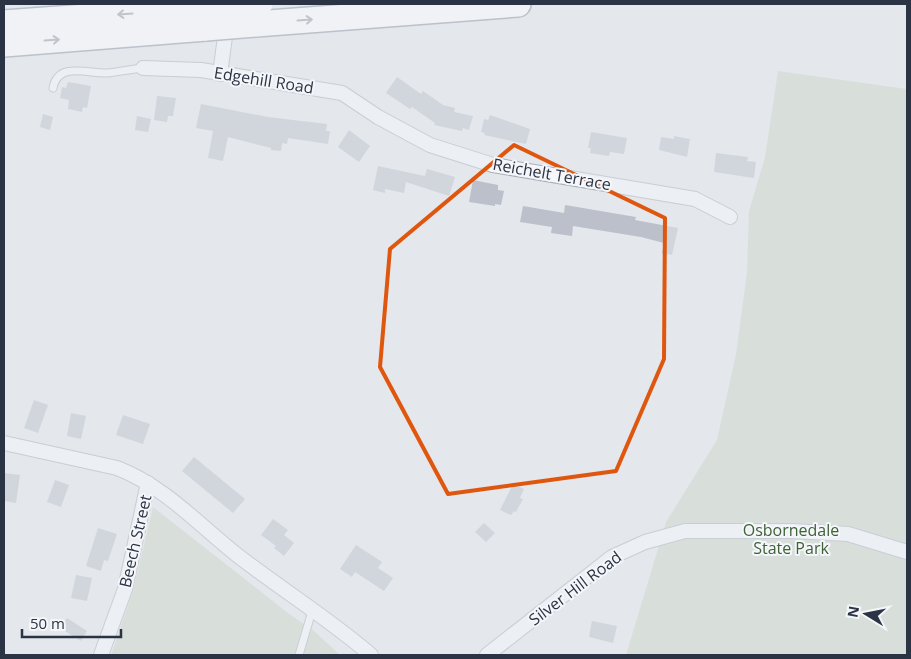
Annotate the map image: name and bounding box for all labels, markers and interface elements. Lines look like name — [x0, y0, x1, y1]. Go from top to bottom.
one-way arrow — [118, 10, 134, 19]
one-way arrow — [297, 16, 313, 25]
one-way arrow — [44, 35, 60, 45]
street label: Edgehill Road — [213, 61, 315, 99]
street label: Reichelt Terrace — [491, 153, 613, 195]
street label: Beech Street — [114, 492, 156, 590]
park label: Osbornedale State Park — [743, 519, 839, 559]
street label: Silver Hill Road — [524, 546, 626, 630]
north arrow — [841, 589, 891, 639]
text: N — [842, 604, 863, 619]
scale bar — [22, 606, 121, 638]
text: 50 m — [30, 613, 65, 633]

